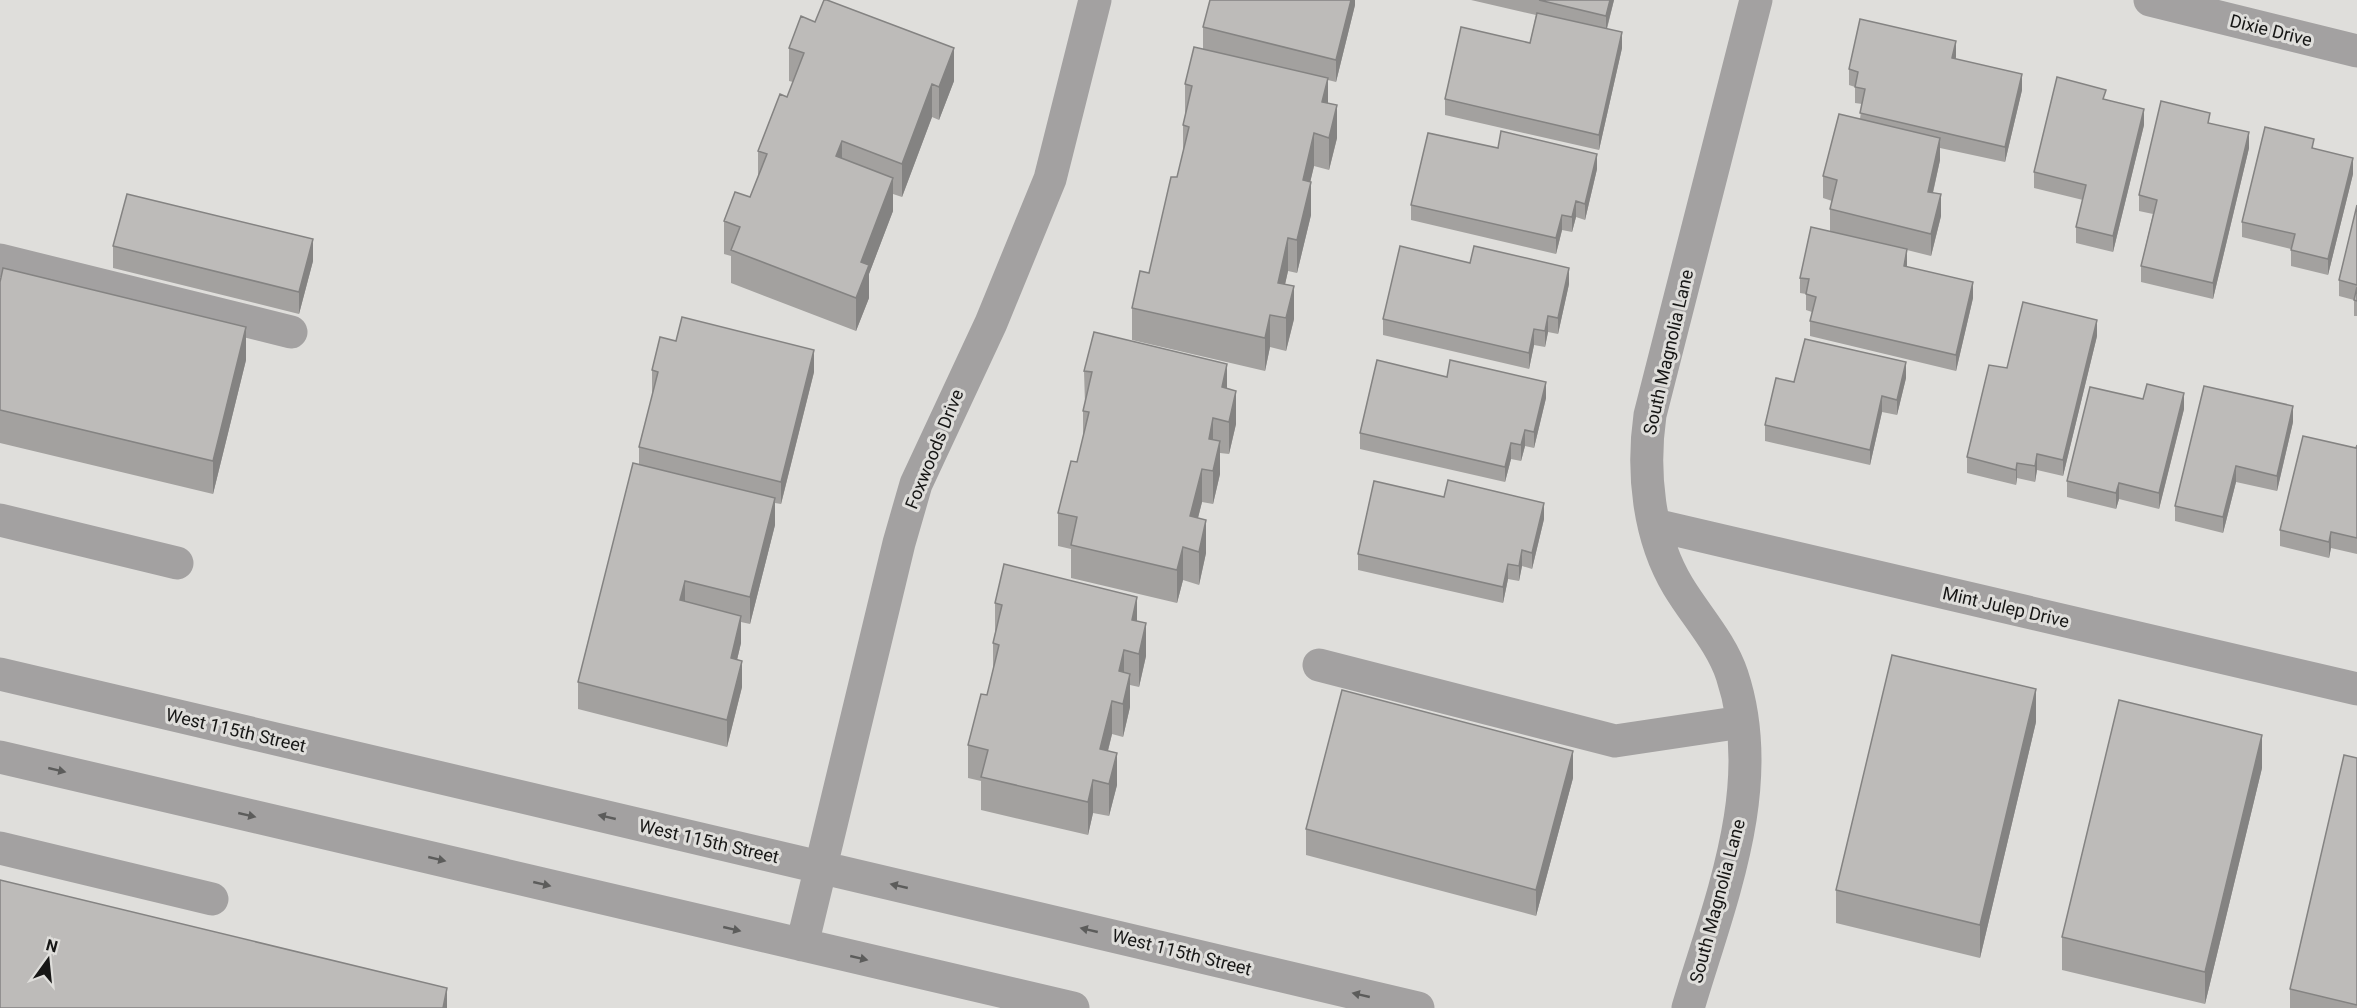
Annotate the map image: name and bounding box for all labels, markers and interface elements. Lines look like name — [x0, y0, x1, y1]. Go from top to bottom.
street label: Dixie Drive — [2228, 10, 2314, 50]
street label: South Magnolia Lane — [1639, 267, 1697, 437]
street label: Foxwoods Drive — [900, 386, 968, 512]
street label: Mint Julep Drive — [1941, 582, 2071, 632]
street label: West 115th Street — [164, 704, 308, 756]
one-way arrow — [48, 766, 66, 776]
one-way arrow — [238, 810, 256, 820]
one-way arrow — [598, 812, 616, 822]
street label: West 115th Street — [637, 815, 781, 867]
street label: South Magnolia Lane — [1685, 817, 1749, 985]
one-way arrow — [427, 855, 446, 865]
one-way arrow — [533, 880, 552, 889]
one-way arrow — [890, 880, 909, 890]
one-way arrow — [723, 924, 741, 934]
one-way arrow — [1080, 924, 1099, 934]
street label: West 115th Street — [1110, 925, 1254, 980]
north arrow — [18, 930, 78, 990]
text: N — [44, 935, 60, 957]
one-way arrow — [850, 954, 868, 964]
one-way arrow — [1351, 989, 1370, 999]

